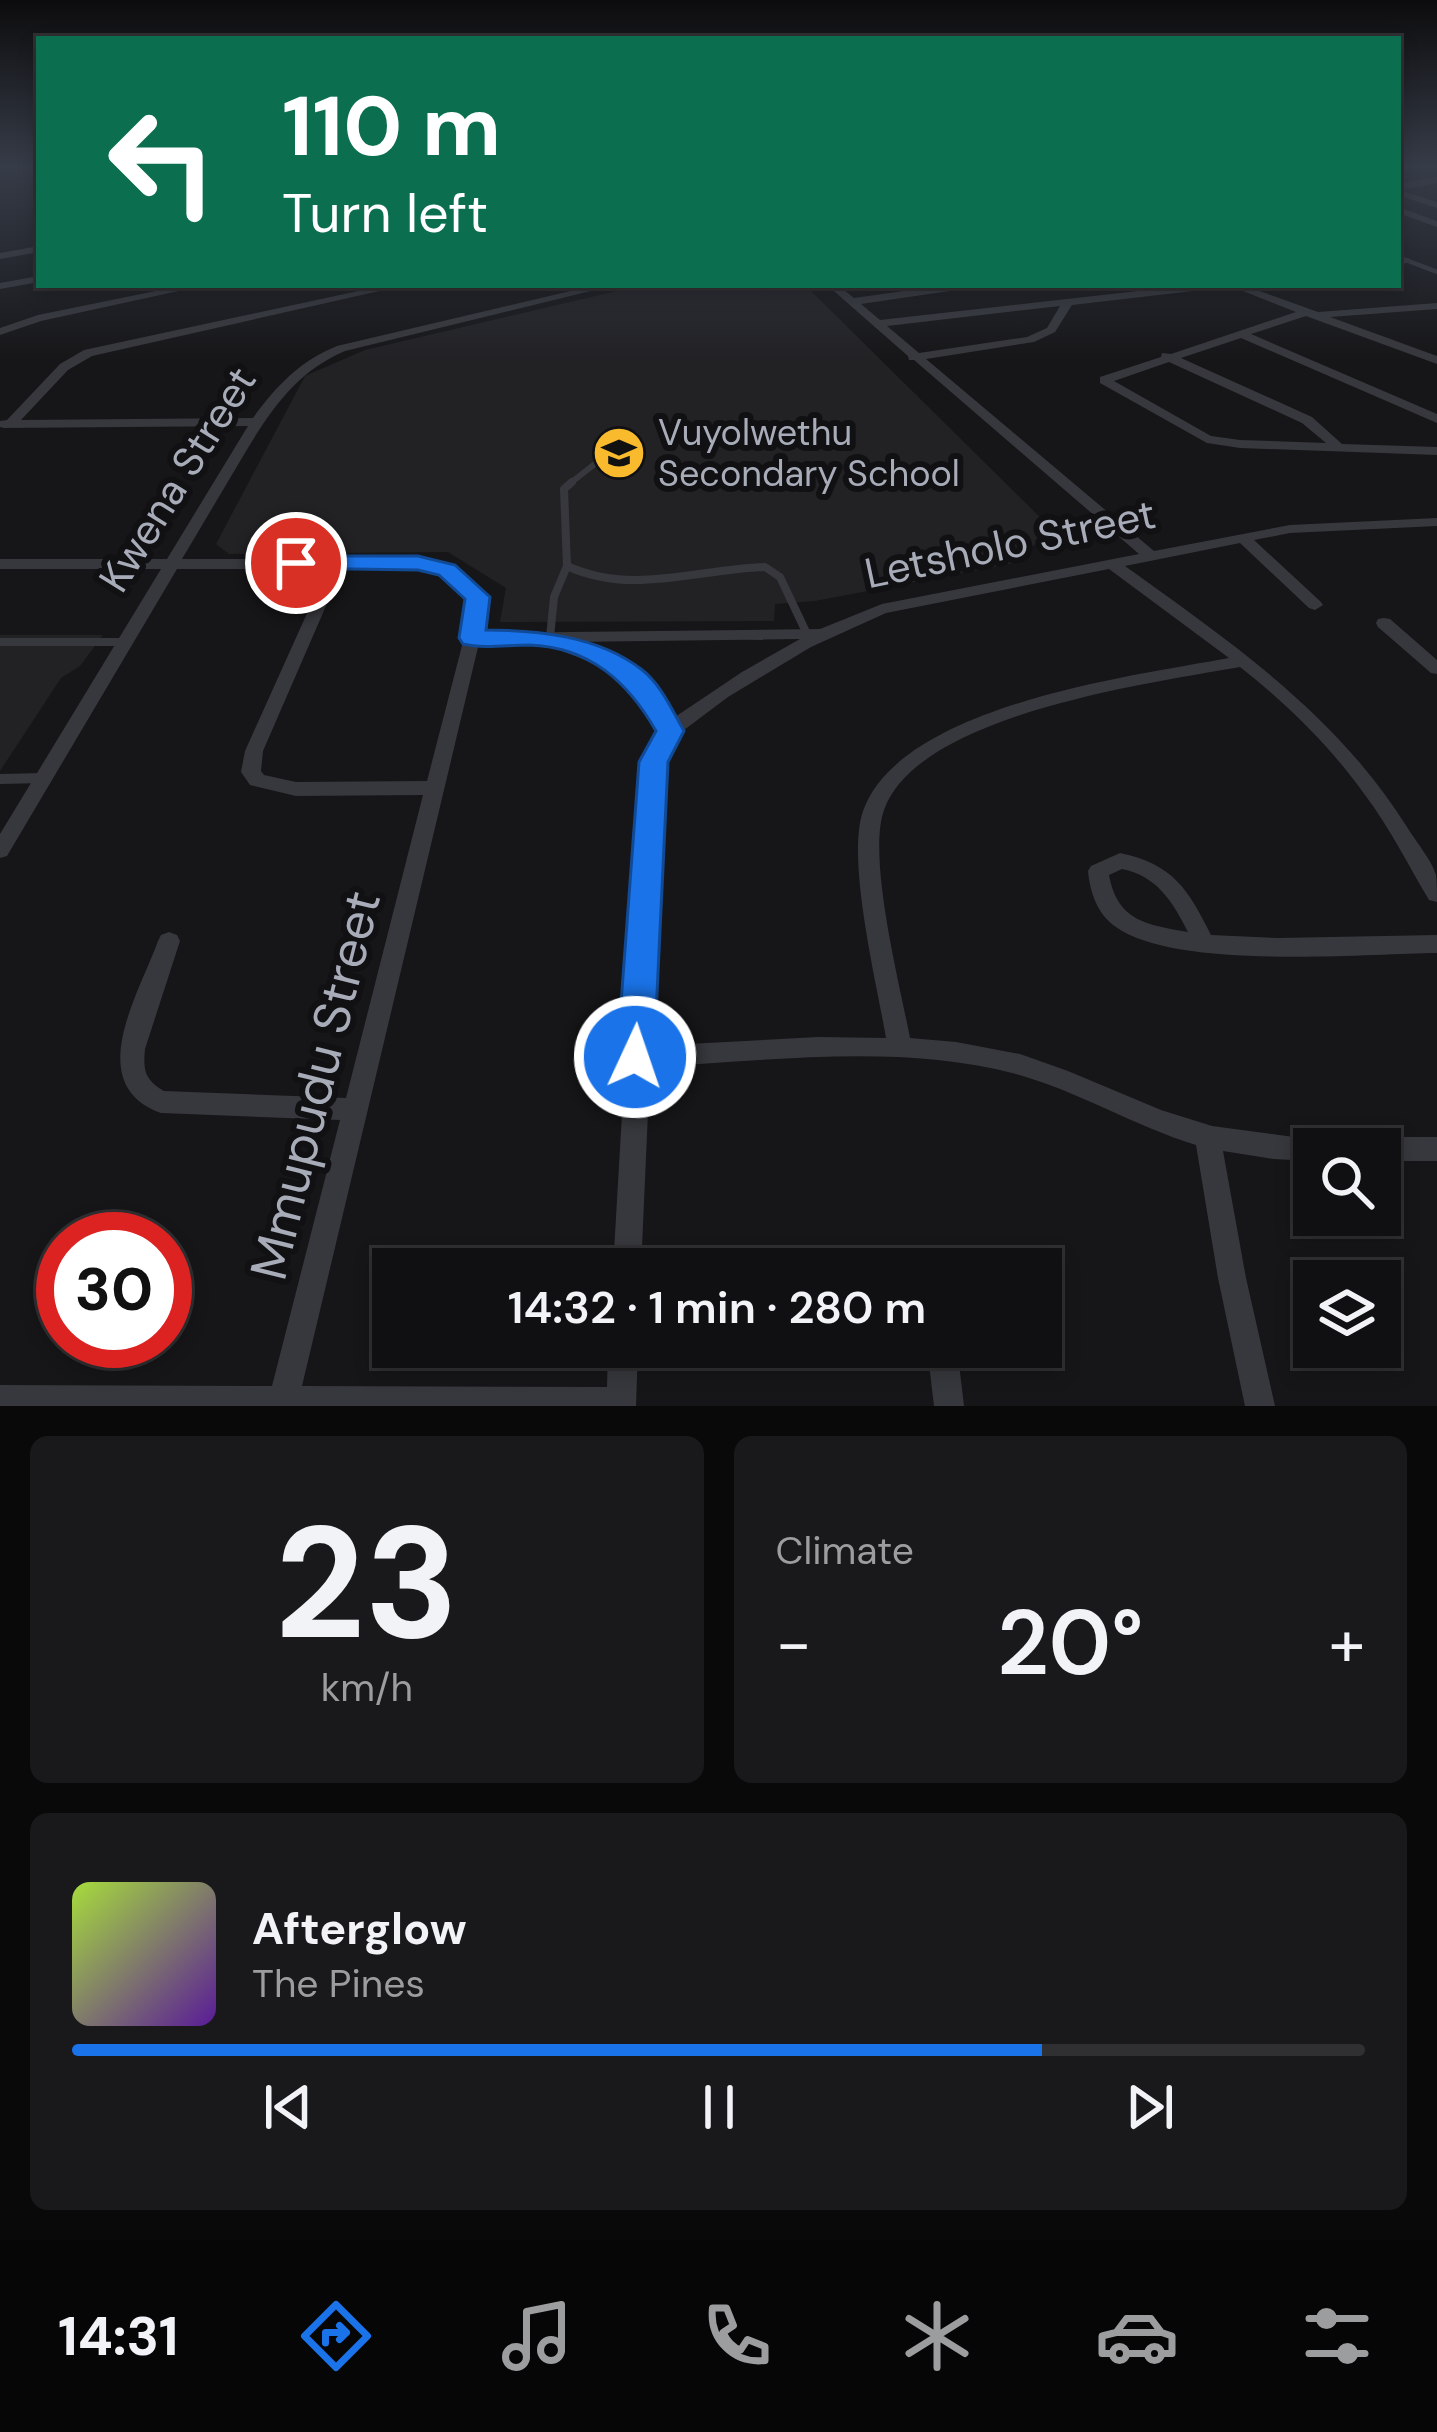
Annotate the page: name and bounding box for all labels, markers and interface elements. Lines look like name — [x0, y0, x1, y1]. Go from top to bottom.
text: 110 m — [282, 72, 501, 181]
icon: left — [84, 84, 240, 240]
text: Turn left — [282, 178, 488, 249]
street label: Kwena Street — [86, 356, 268, 602]
place label: Vuyolwethu Secondary School — [658, 409, 960, 497]
school or university icon: Vuyolwethu Secondary School — [591, 425, 647, 481]
street label: Letsholo Street — [860, 486, 1160, 601]
pin — [245, 512, 347, 614]
icon: arrive — [263, 530, 329, 596]
street label: Mmupudu Street — [235, 884, 396, 1286]
position arrow — [572, 994, 698, 1120]
map controls — [1293, 1128, 1401, 1368]
button: search — [1293, 1128, 1401, 1236]
speed limit sign: 30 — [36, 1212, 192, 1368]
button: layers — [1293, 1260, 1401, 1368]
text: 14:32 · 1 min · 280 m — [508, 1278, 926, 1337]
text: 23 — [275, 1482, 459, 1685]
text: Climate — [776, 1525, 914, 1576]
text: 20° — [997, 1585, 1143, 1702]
text: − — [776, 1601, 812, 1686]
text: + — [1329, 1601, 1365, 1686]
text: km/h — [321, 1662, 413, 1713]
text: Afterglow — [252, 1899, 467, 1958]
text: The Pines — [252, 1958, 425, 2009]
icon: previous — [255, 2074, 321, 2140]
icon: pause — [686, 2074, 752, 2140]
icon: next — [1117, 2074, 1183, 2140]
icon: directions — [294, 2294, 378, 2378]
icon: music — [495, 2294, 579, 2378]
icon: phone — [695, 2294, 779, 2378]
icon: climate — [895, 2294, 979, 2378]
icon: car — [1095, 2294, 1179, 2378]
icon: filters — [1295, 2294, 1379, 2378]
text: 14:31 — [58, 2301, 178, 2372]

